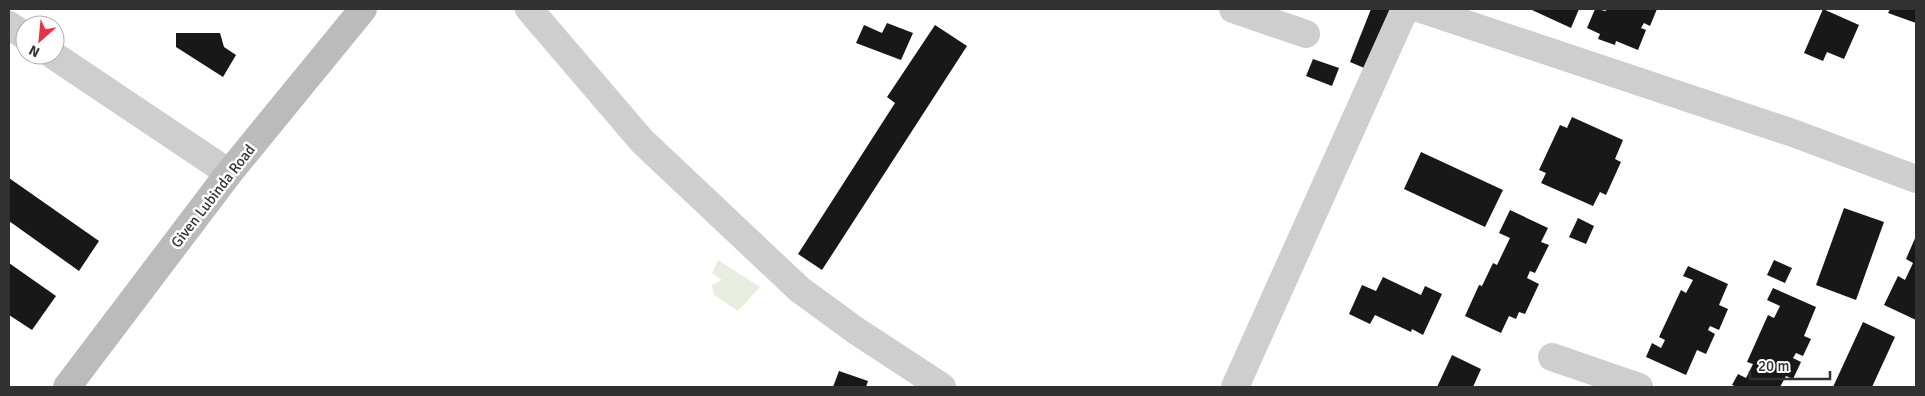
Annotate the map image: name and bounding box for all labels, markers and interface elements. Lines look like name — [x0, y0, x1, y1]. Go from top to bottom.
north arrow — [15, 15, 65, 65]
text: N — [26, 41, 43, 61]
street label: Given Lubinda Road — [167, 141, 259, 251]
scale bar — [1750, 348, 1830, 380]
text: 20 m — [1758, 357, 1789, 375]

